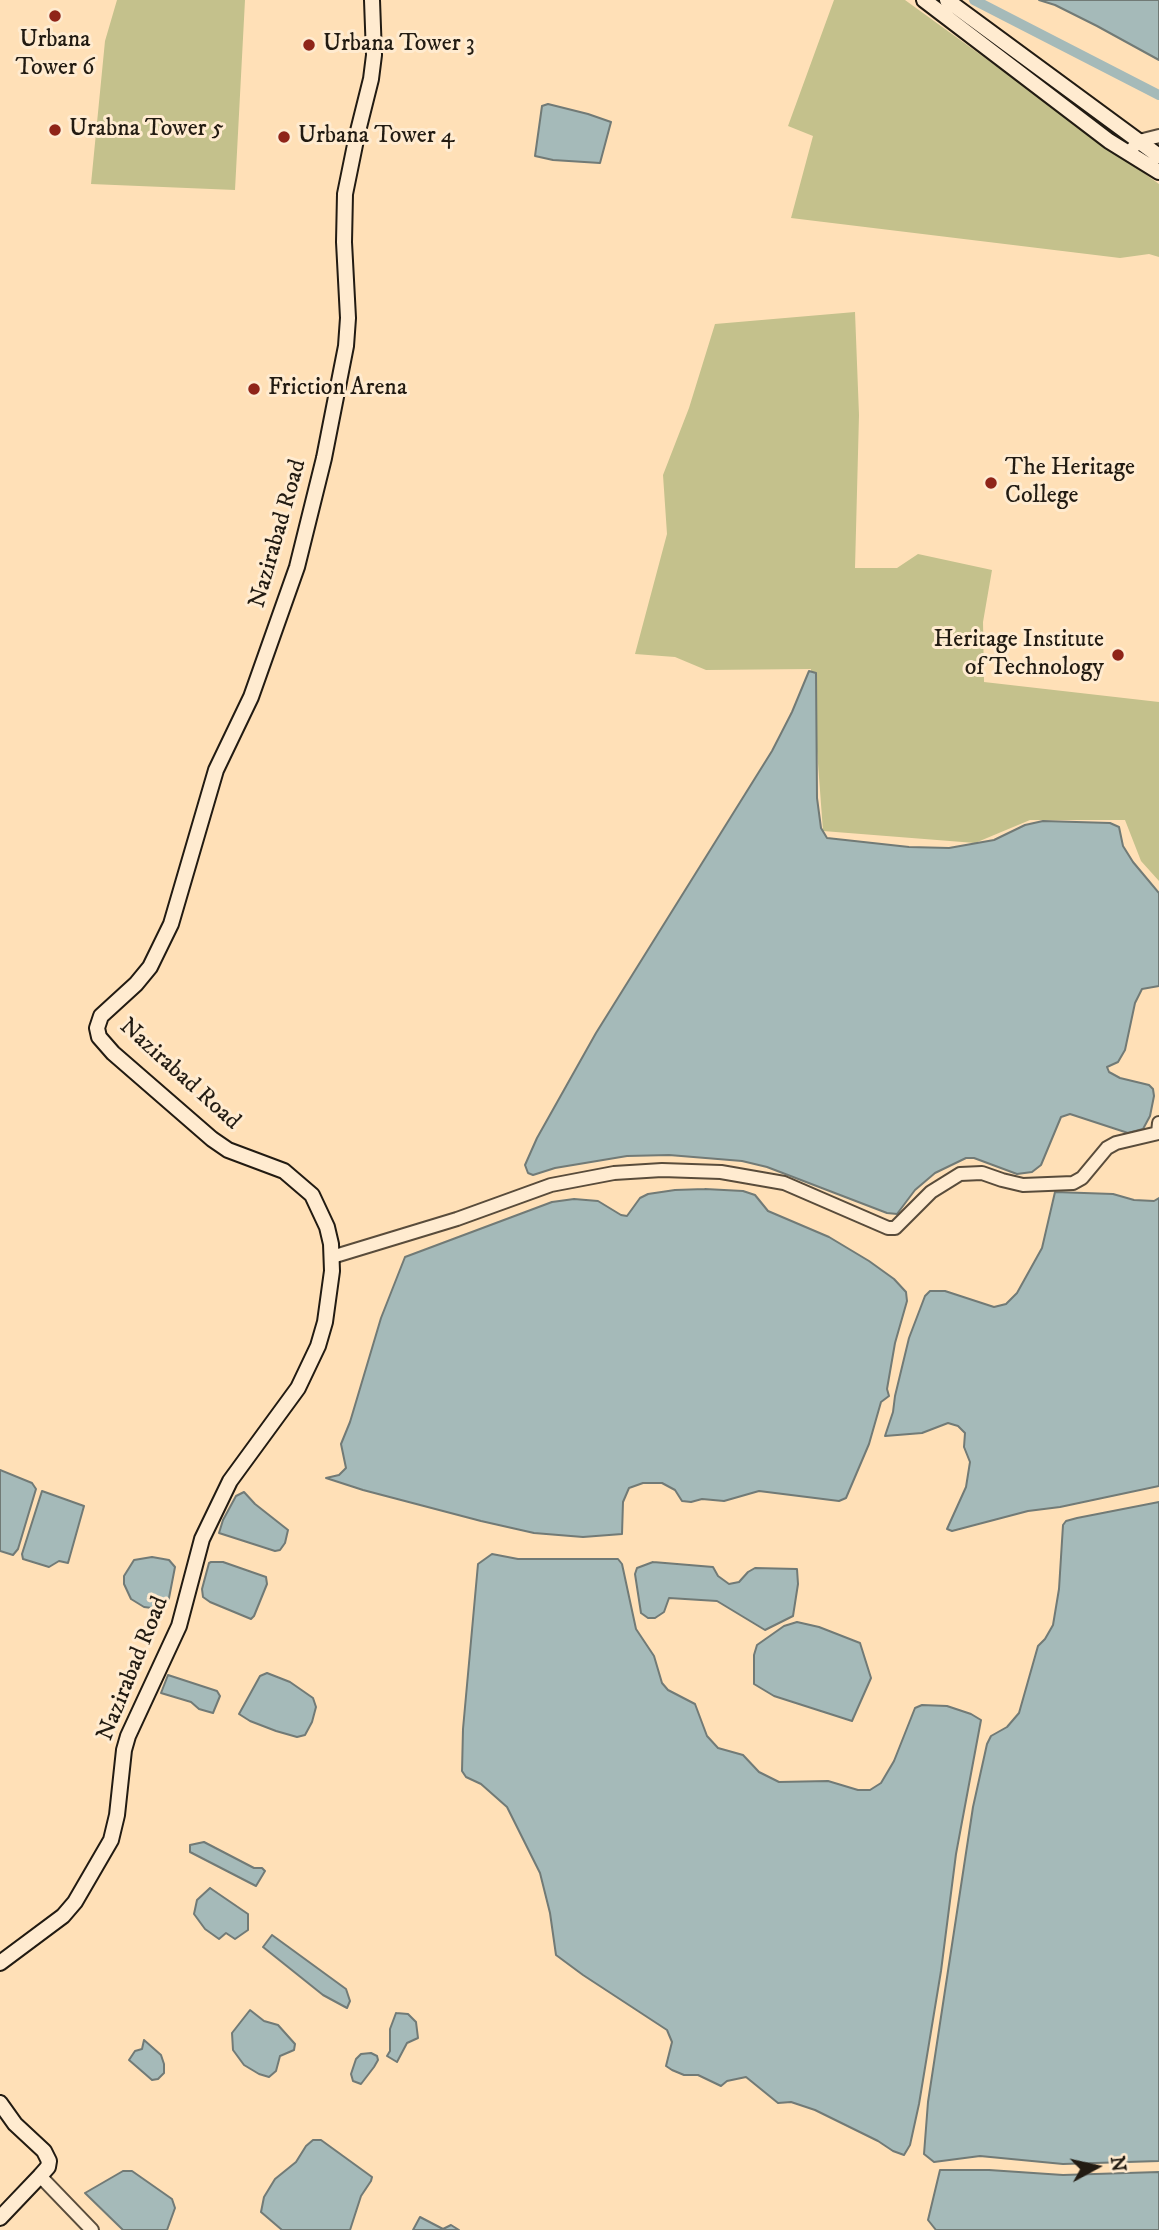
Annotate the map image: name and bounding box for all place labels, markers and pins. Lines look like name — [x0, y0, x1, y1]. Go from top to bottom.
marker: Urbana Tower 6 — [47, 8, 63, 24]
place label: Urbana Tower 6 — [15, 27, 95, 83]
place label: Urbana Tower 3 — [323, 31, 475, 59]
marker: Urbana Tower 3 — [301, 37, 317, 53]
place label: Urabna Tower 5 — [69, 116, 224, 144]
marker: Urabna Tower 5 — [47, 122, 63, 138]
place label: Urbana Tower 4 — [298, 123, 455, 151]
marker: Urbana Tower 4 — [276, 129, 292, 145]
place label: Friction Arena — [268, 375, 407, 403]
marker: Friction Arena — [246, 381, 262, 397]
place label: The Heritage College — [1005, 455, 1135, 511]
marker: The Heritage College — [983, 475, 999, 491]
place label: Heritage Institute of Technology — [933, 627, 1104, 683]
marker: Heritage Institute of Technology — [1110, 647, 1126, 663]

